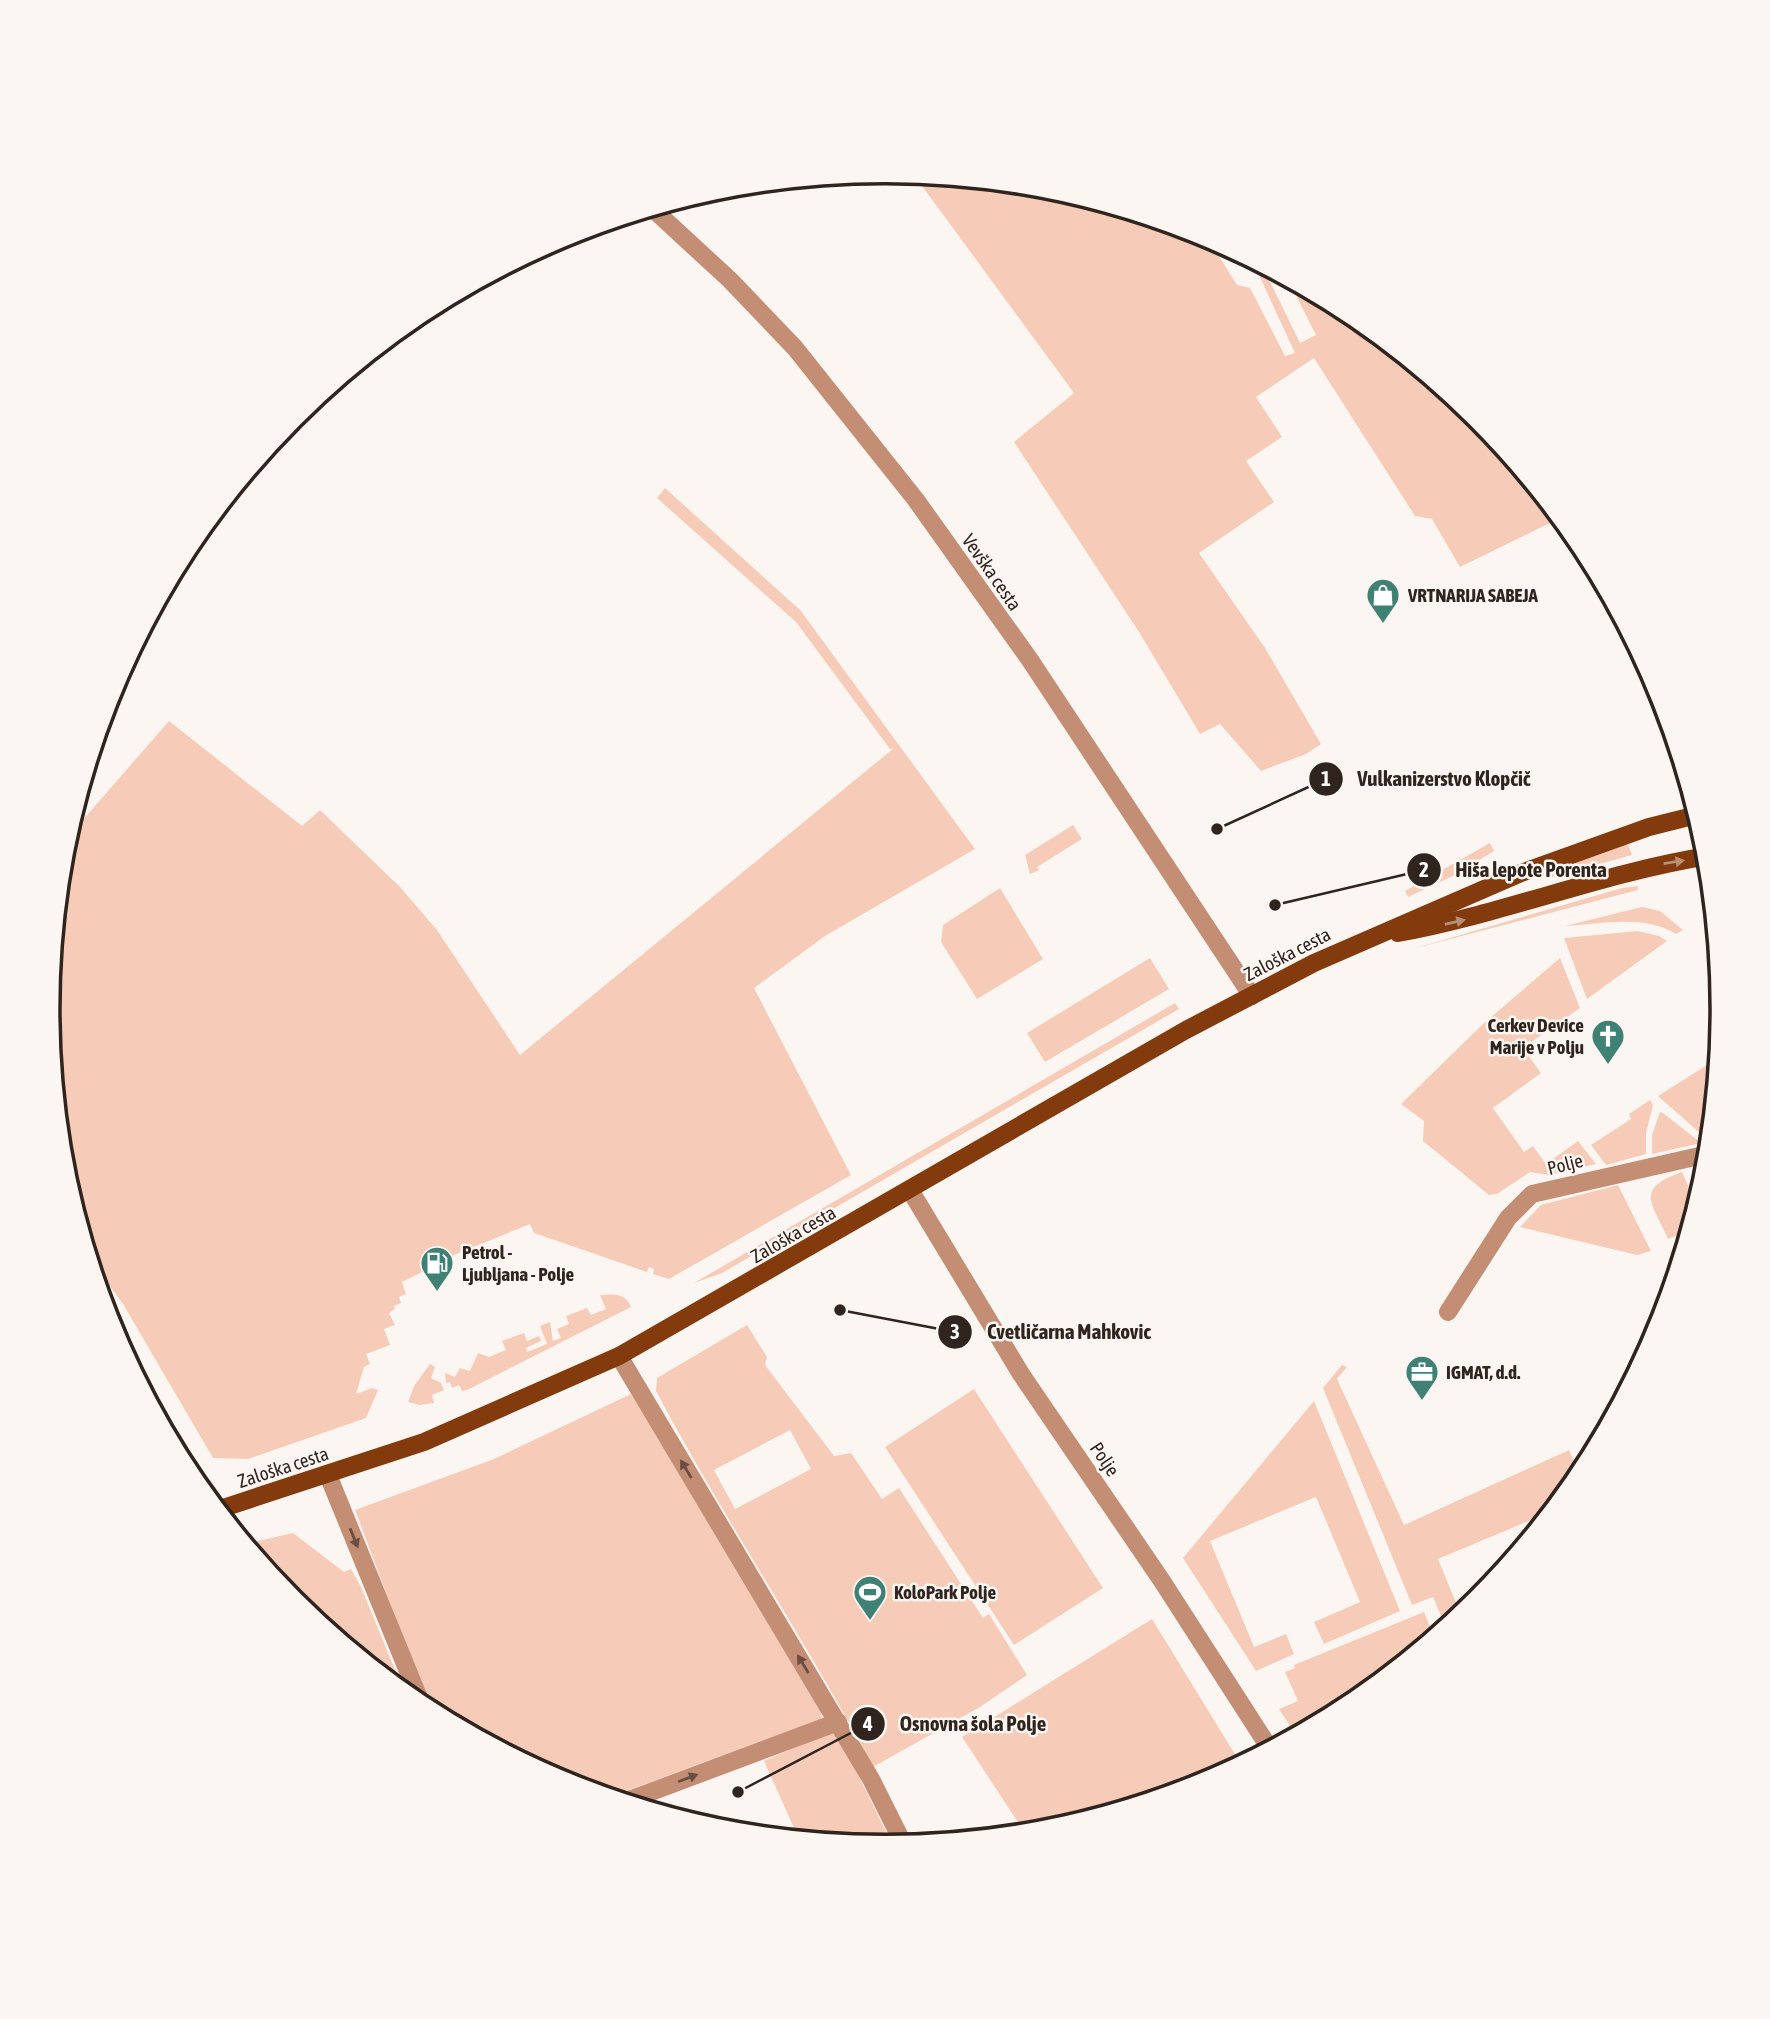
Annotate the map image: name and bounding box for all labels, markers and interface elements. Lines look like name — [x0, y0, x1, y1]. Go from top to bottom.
street label: Vevška cesta — [958, 530, 1026, 614]
shop icon: VRTNARIJA SABEJA — [1364, 576, 1402, 625]
place label: VRTNARIJA SABEJA — [1407, 584, 1538, 606]
callout: Vulkanizerstvo Klopčič — [1309, 758, 1545, 800]
text: 1 — [1321, 766, 1331, 790]
text: Vulkanizerstvo Klopčič — [1356, 766, 1531, 790]
callout: Hiša lepote Porenta — [1407, 849, 1621, 891]
one-way arrow — [1663, 856, 1685, 867]
text: 2 — [1419, 857, 1429, 881]
text: Hiša lepote Porenta — [1455, 857, 1607, 881]
one-way arrow — [1444, 916, 1466, 927]
street label: Zaloška cesta — [1240, 923, 1334, 985]
place label: Cerkev Device Marije v Polju — [1487, 1014, 1584, 1058]
church icon: Cerkev Device Marije v Polju — [1589, 1017, 1627, 1066]
street label: Polje — [1545, 1149, 1585, 1179]
street label: Zaloška cesta — [747, 1201, 839, 1267]
place label: Petrol - Ljubljana - Polje — [462, 1241, 575, 1285]
fuel station icon: Petrol - Ljubljana - Polje — [418, 1244, 456, 1293]
callout: Cvetličarna Mahkovic — [938, 1311, 1165, 1353]
text: 3 — [950, 1319, 960, 1343]
text: Cvetličarna Mahkovic — [987, 1319, 1151, 1343]
office icon: IGMAT, d.d. — [1403, 1353, 1441, 1402]
place label: IGMAT, d.d. — [1446, 1361, 1521, 1383]
street label: Polje — [1086, 1438, 1124, 1480]
street label: Zaloška cesta — [235, 1442, 331, 1492]
one-way arrow — [679, 1459, 692, 1478]
one-way arrow — [348, 1528, 359, 1549]
sports icon: KoloPark Polje — [851, 1573, 889, 1622]
place label: KoloPark Polje — [894, 1581, 996, 1603]
one-way arrow — [797, 1654, 809, 1673]
callout: Osnovna šola Polje — [851, 1703, 1060, 1745]
text: 4 — [862, 1711, 873, 1735]
text: Osnovna šola Polje — [900, 1711, 1046, 1735]
one-way arrow — [678, 1772, 699, 1783]

